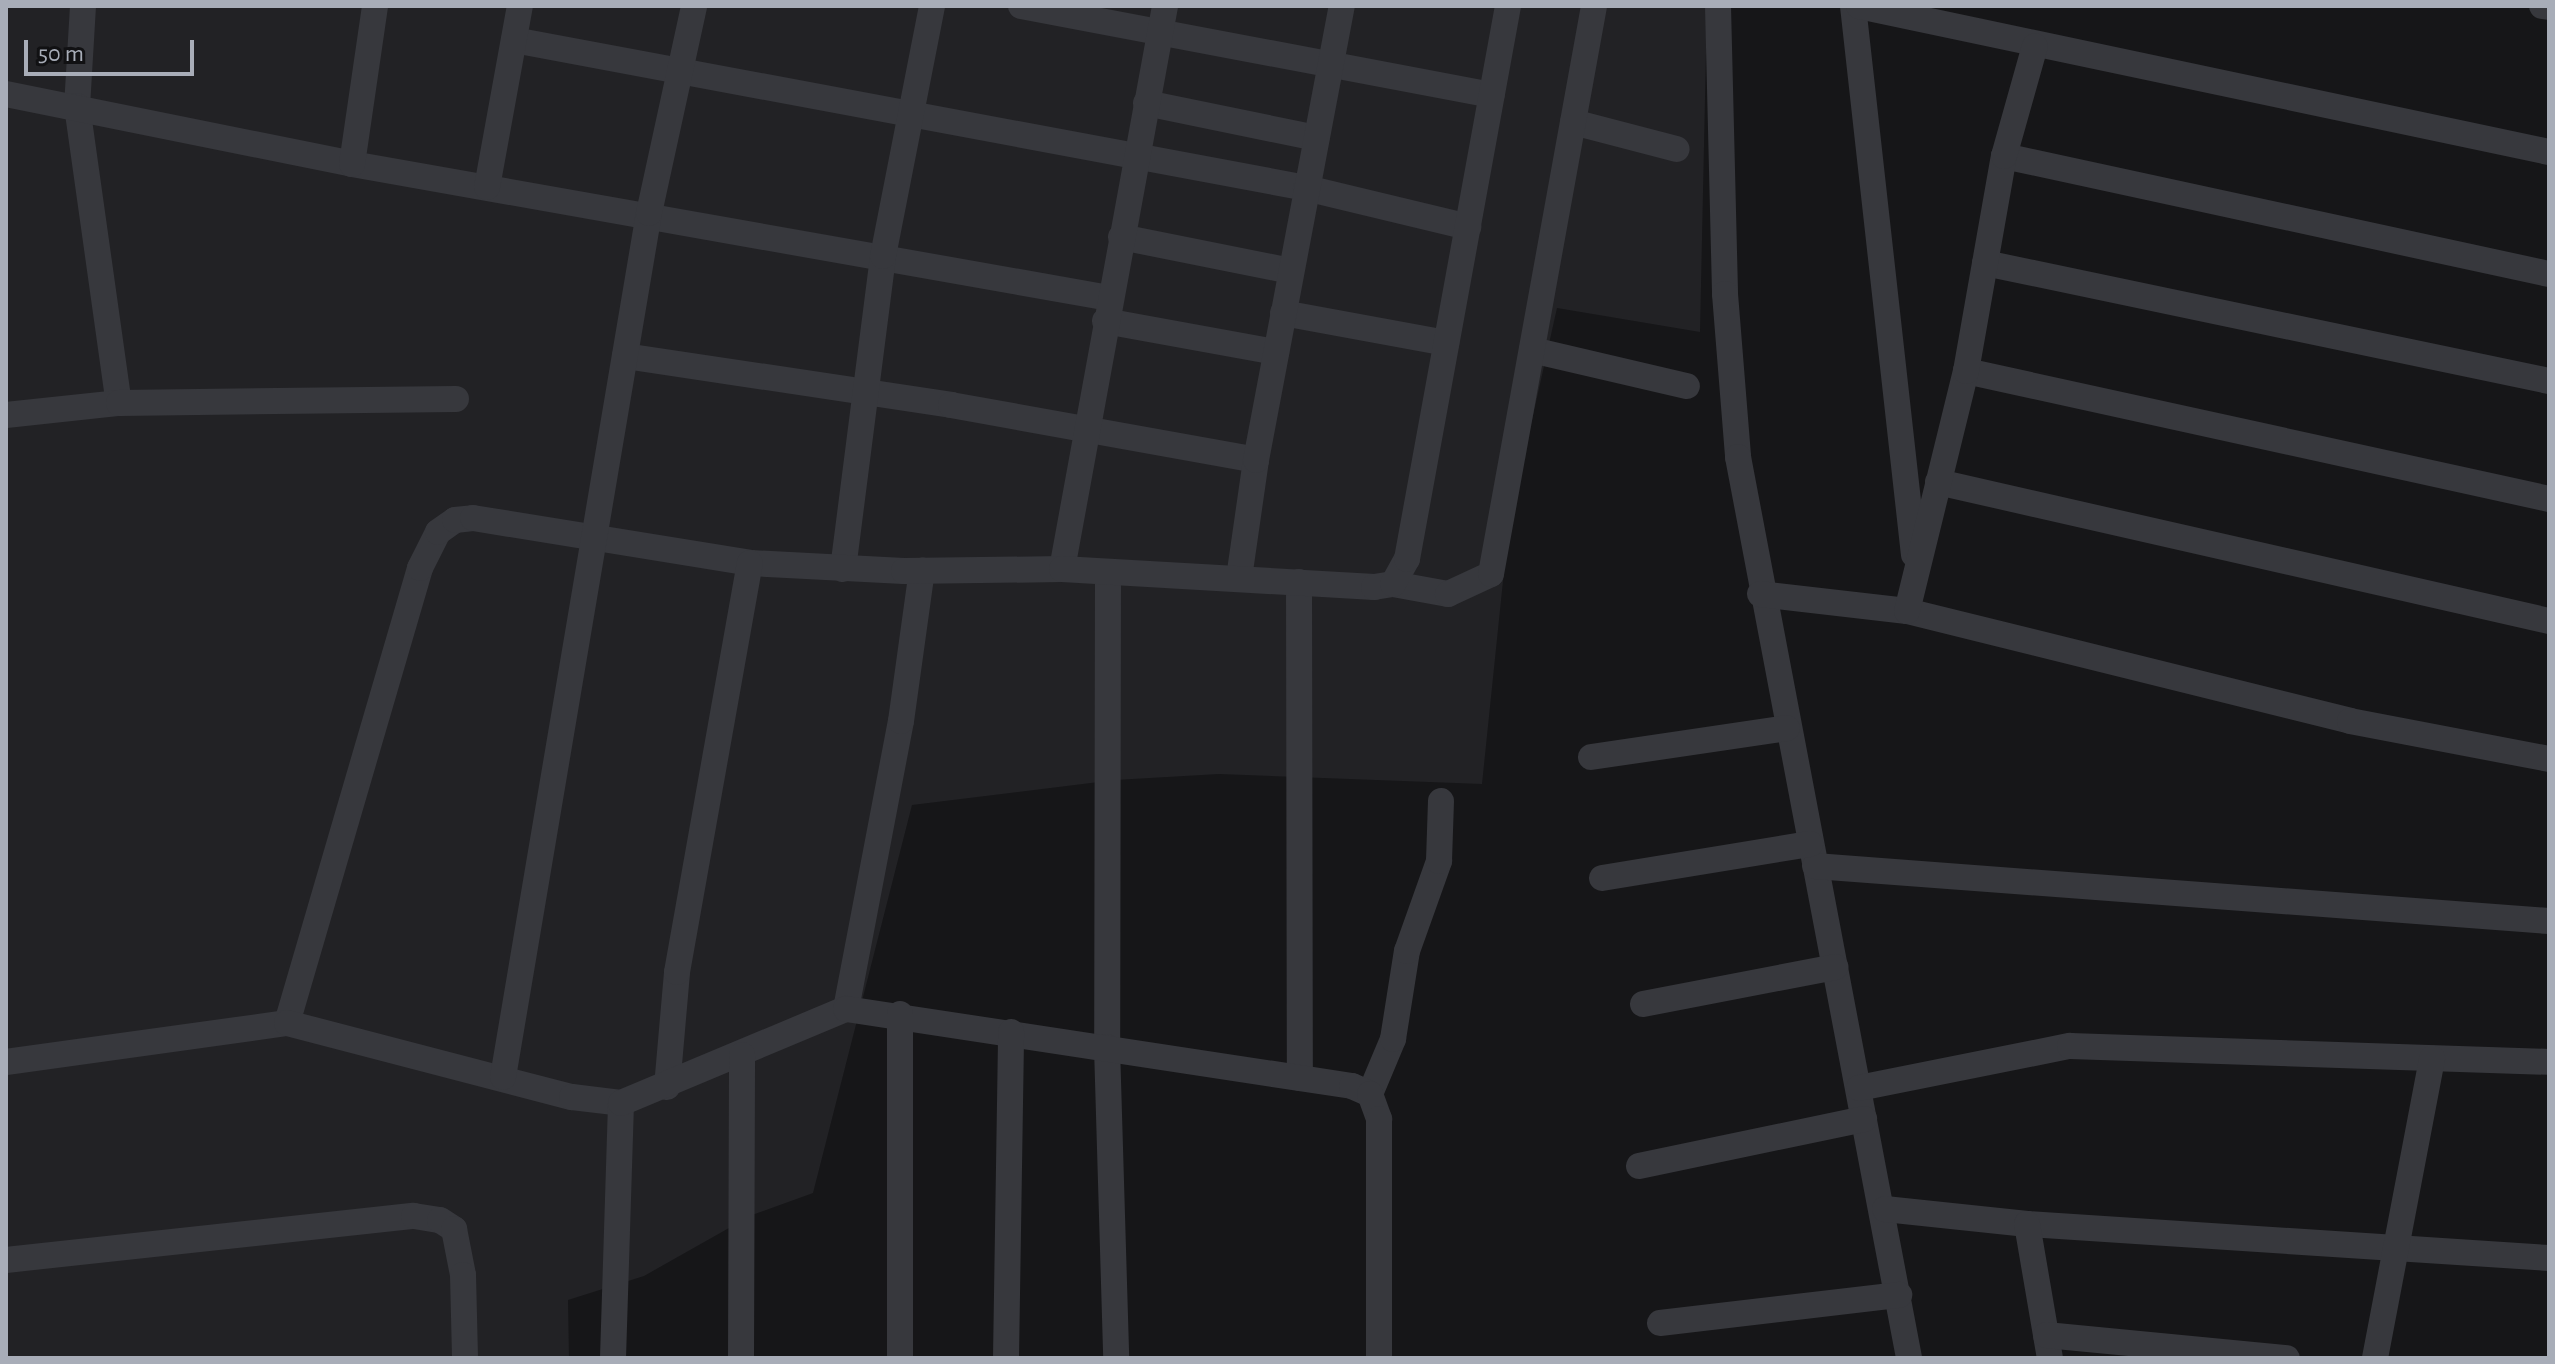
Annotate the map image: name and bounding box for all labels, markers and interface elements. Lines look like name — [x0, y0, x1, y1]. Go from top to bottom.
scale bar — [28, 24, 198, 74]
text: 50 m — [38, 42, 84, 66]

